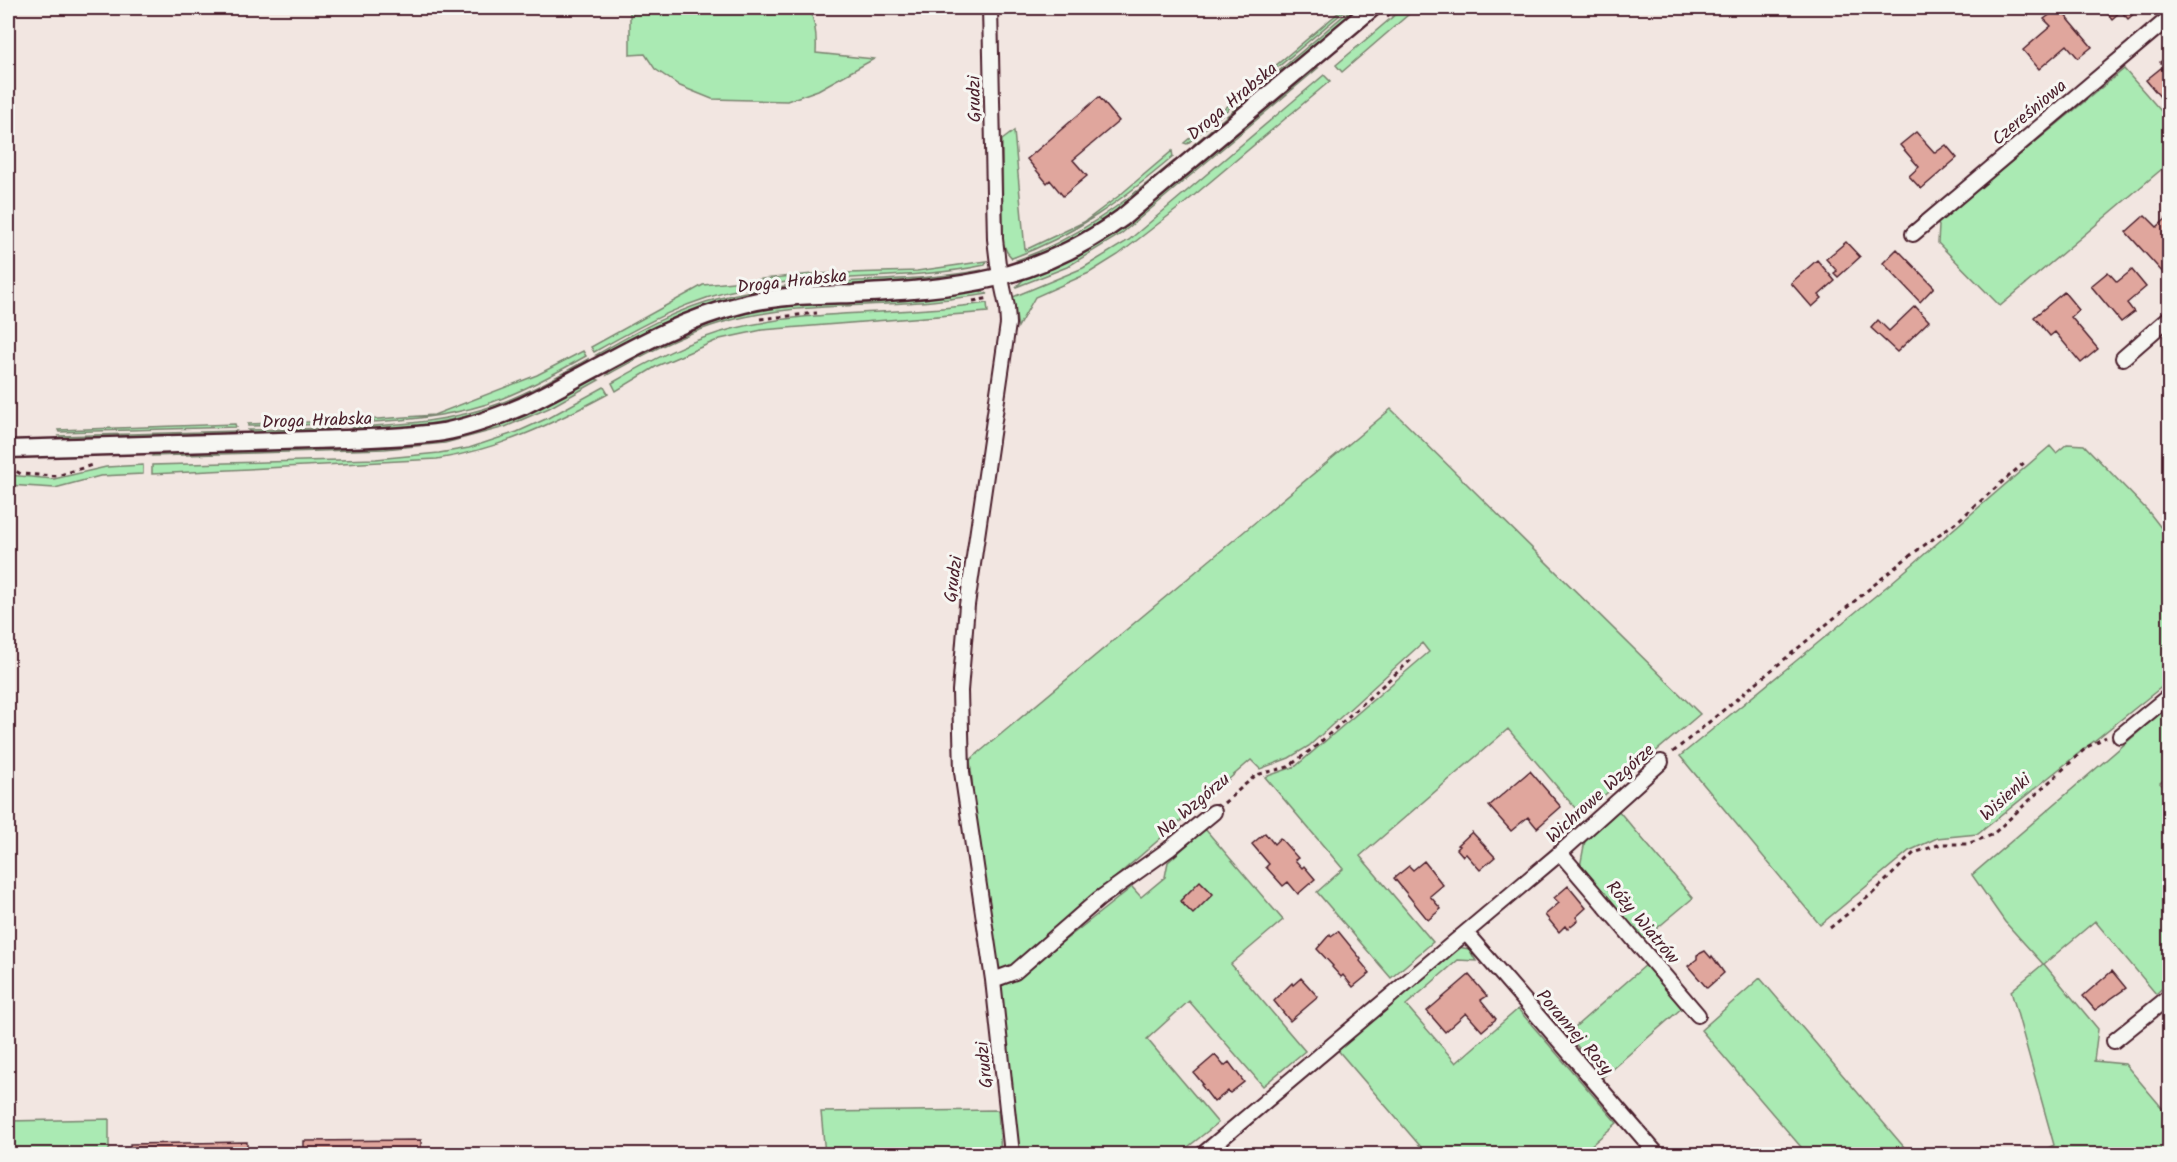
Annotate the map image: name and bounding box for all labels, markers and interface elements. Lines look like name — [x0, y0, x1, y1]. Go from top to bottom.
street label: Droga Hrabska — [1181, 56, 1285, 149]
street label: Czereśniowa — [1986, 73, 2074, 154]
street label: Grudzi — [961, 75, 990, 123]
street label: Droga Hrabska — [736, 262, 849, 303]
street label: Droga Hrabska — [261, 405, 373, 438]
street label: Grudzi — [937, 553, 972, 604]
street label: Wichrowe Wzgórze — [1540, 737, 1662, 851]
street label: Na Wzgórzu — [1151, 766, 1238, 846]
street label: Wisienki — [1974, 767, 2039, 829]
street label: Róży Wiatrów — [1598, 875, 1686, 972]
street label: Porannej Rosy — [1528, 983, 1620, 1083]
street label: Grudzi — [969, 1039, 1002, 1090]

